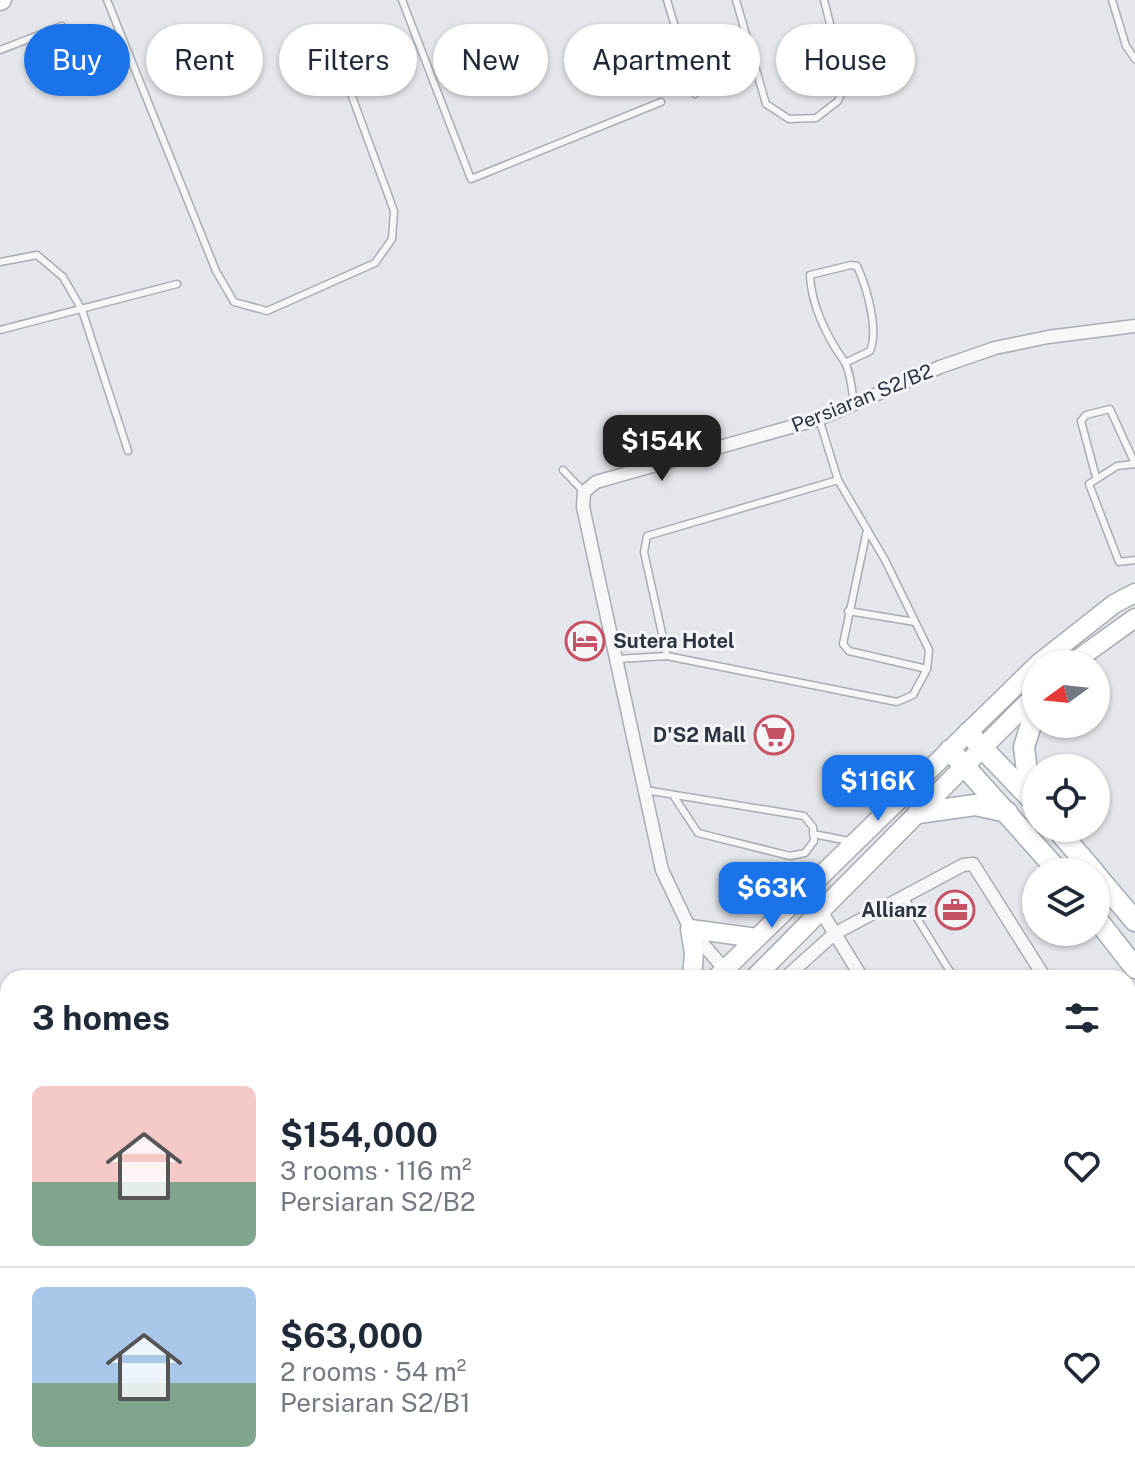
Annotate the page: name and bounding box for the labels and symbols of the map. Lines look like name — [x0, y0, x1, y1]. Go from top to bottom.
street label: Persiaran S2/B2 — [788, 359, 936, 437]
pin: $154K — [606, 415, 718, 483]
hotel icon: Sutera Hotel — [564, 620, 606, 662]
place label: Sutera Hotel — [613, 629, 735, 653]
north arrow — [1022, 650, 1110, 738]
supermarket icon: D'S2 Mall — [753, 714, 795, 756]
place label: D'S2 Mall — [653, 723, 746, 747]
pin: $116K — [822, 755, 934, 823]
pin: $63K — [725, 862, 819, 930]
office icon: Allianz — [934, 889, 976, 931]
place label: Allianz — [861, 898, 927, 922]

